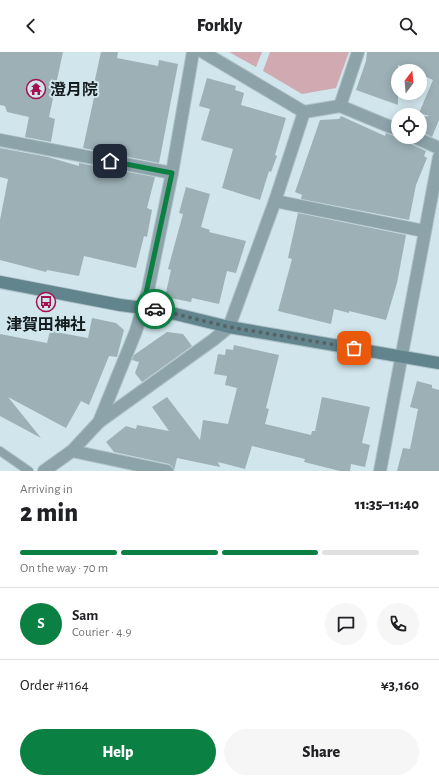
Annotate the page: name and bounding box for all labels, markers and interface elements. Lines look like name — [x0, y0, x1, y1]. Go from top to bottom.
icon: back — [20, 15, 42, 37]
icon: search — [397, 15, 419, 37]
text: Forkly — [197, 17, 242, 35]
north arrow — [391, 64, 427, 100]
map controls — [391, 64, 427, 144]
temple icon: 澄月院 — [25, 78, 47, 100]
place label: 澄月院 — [50, 81, 98, 98]
button: locate — [391, 108, 427, 144]
pin — [93, 144, 127, 178]
icon: home — [99, 150, 121, 172]
courier — [135, 289, 175, 329]
bus stop icon: 津賀田神社 — [35, 291, 57, 313]
icon: car — [144, 298, 166, 320]
place label: 津賀田神社 — [6, 315, 86, 333]
pin — [337, 331, 371, 365]
icon: bag — [343, 337, 365, 359]
text: Arriving in — [20, 483, 73, 496]
text: 11:35–11:40 — [355, 497, 419, 512]
text: 2 min — [20, 500, 78, 526]
text: On the way · 70 m — [20, 562, 108, 575]
button: chat — [325, 603, 367, 645]
button: phone — [377, 603, 419, 645]
text: Sam — [72, 608, 98, 623]
text: S — [37, 616, 45, 631]
text: Courier · 4.9 — [72, 626, 132, 639]
text: Order #1164 — [20, 678, 89, 693]
text: ¥3,160 — [381, 678, 419, 693]
button: Help — [20, 729, 216, 775]
button: Share — [224, 729, 419, 775]

